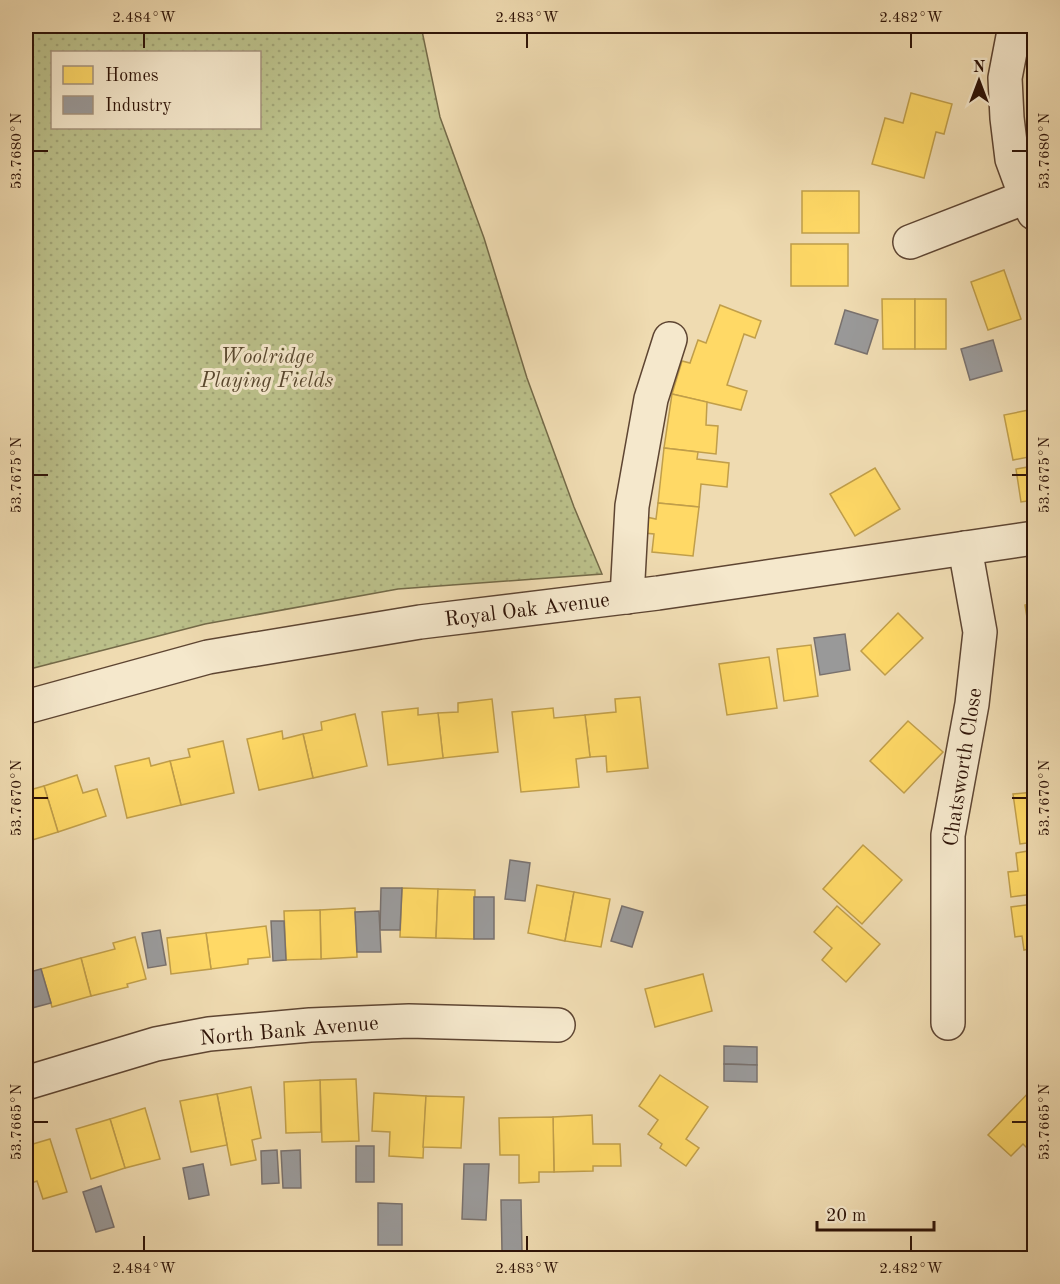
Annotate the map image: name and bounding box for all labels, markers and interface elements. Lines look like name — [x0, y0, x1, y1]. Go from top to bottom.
text: 2.484°W — [112, 11, 176, 26]
text: 2.483°W — [495, 11, 559, 26]
text: 2.482°W — [879, 11, 943, 26]
legend — [51, 51, 261, 129]
north arrow — [949, 51, 1009, 111]
text: N — [973, 60, 986, 76]
text: Homes — [105, 67, 159, 85]
text: Industry — [105, 97, 172, 115]
text: 53.7680°N — [10, 112, 25, 189]
text: 53.7680°N — [1038, 112, 1053, 189]
park label: Woolridge Playing Fields — [200, 347, 334, 392]
text: 53.7675°N — [10, 436, 25, 513]
text: 53.7675°N — [1038, 436, 1053, 513]
street label: Royal Oak Avenue — [443, 590, 611, 631]
street label: Chatsworth Close — [941, 686, 986, 848]
text: 53.7670°N — [10, 759, 25, 836]
text: 53.7670°N — [1038, 759, 1053, 836]
street label: North Bank Avenue — [199, 1013, 379, 1050]
text: 53.7665°N — [10, 1083, 25, 1160]
text: 53.7665°N — [1038, 1083, 1053, 1160]
scale bar — [817, 1194, 934, 1232]
text: 20 m — [826, 1207, 866, 1225]
text: 2.484°W — [112, 1262, 176, 1277]
text: 2.483°W — [495, 1262, 559, 1277]
text: 2.482°W — [879, 1262, 943, 1277]

